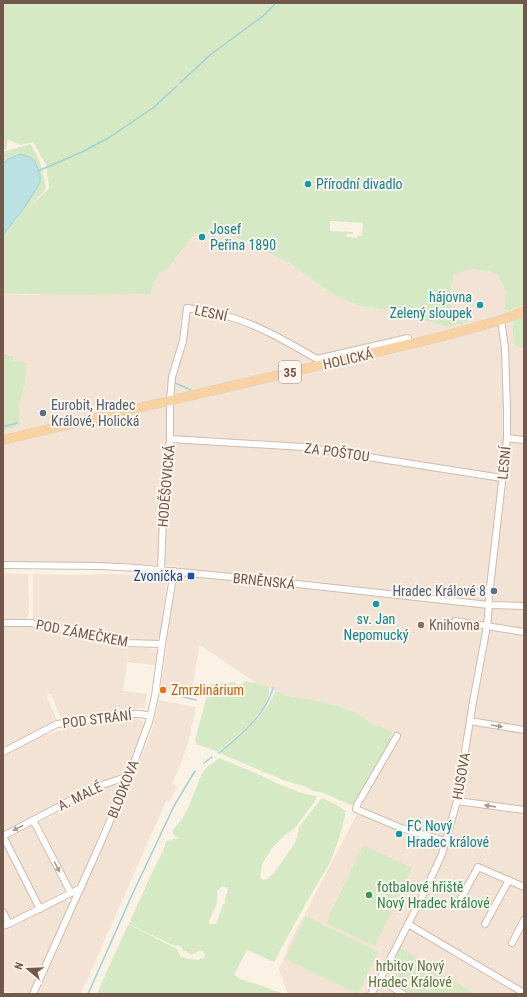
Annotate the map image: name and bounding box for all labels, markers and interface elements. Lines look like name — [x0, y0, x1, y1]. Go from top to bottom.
place label: Přírodní divadlo — [316, 176, 403, 192]
marker: Přírodní divadlo — [303, 179, 313, 189]
place label: Josef Peřina 1890 — [210, 221, 276, 253]
marker: Josef Peřina 1890 — [197, 232, 207, 242]
place label: hájovna Zelený sloupek — [389, 289, 473, 321]
marker: hájovna Zelený sloupek — [475, 300, 485, 310]
street label: LESNÍ — [193, 301, 230, 324]
street label: HOLICKÁ — [321, 345, 375, 373]
road number: 35 — [279, 361, 301, 383]
place label: Eurobit, Hradec Králové, Holická — [51, 397, 140, 429]
marker: Eurobit, Hradec Králové, Holická — [38, 408, 48, 418]
street label: ZA POŠTOU — [303, 439, 371, 464]
street label: HODĚŠOVICKÁ — [153, 444, 178, 528]
street label: LESNÍ — [493, 445, 514, 480]
place label: Zvonička — [133, 568, 183, 584]
street label: BRNĚNSKÁ — [232, 569, 296, 592]
marker: Zvonička — [186, 571, 196, 581]
place label: Hradec Králové 8 — [392, 583, 486, 599]
marker: Hradec Králové 8 — [489, 586, 499, 596]
marker: sv. Jan Nepomucký — [371, 599, 381, 609]
place label: sv. Jan Nepomucký — [343, 611, 409, 643]
street label: POD ZÁMEČKEM — [35, 615, 130, 650]
place label: Knihovna — [429, 617, 480, 633]
marker: Knihovna — [416, 620, 426, 630]
place label: Zmrzlinárium — [171, 682, 244, 698]
marker: Zmrzlinárium — [158, 685, 168, 695]
street label: POD STRÁNÍ — [61, 706, 133, 731]
one-way arrow — [491, 723, 503, 729]
street label: HUSOVA — [449, 751, 473, 801]
street label: BLODKOVA — [104, 758, 142, 820]
street label: A. MALÉ — [55, 778, 105, 814]
one-way arrow — [484, 803, 496, 809]
place label: FC Nový Hradec králové — [407, 818, 490, 850]
one-way arrow — [12, 825, 24, 831]
marker: FC Nový Hradec králové — [394, 829, 404, 839]
one-way arrow — [54, 861, 61, 873]
place label: fotbalové hřiště Nový Hradec králové — [377, 879, 490, 911]
marker: fotbalové hřiště Nový Hradec králové — [364, 890, 374, 900]
north arrow — [8, 949, 48, 989]
park label: hrbitov Nový Hradec Králové — [368, 958, 452, 990]
text: N — [12, 960, 26, 971]

